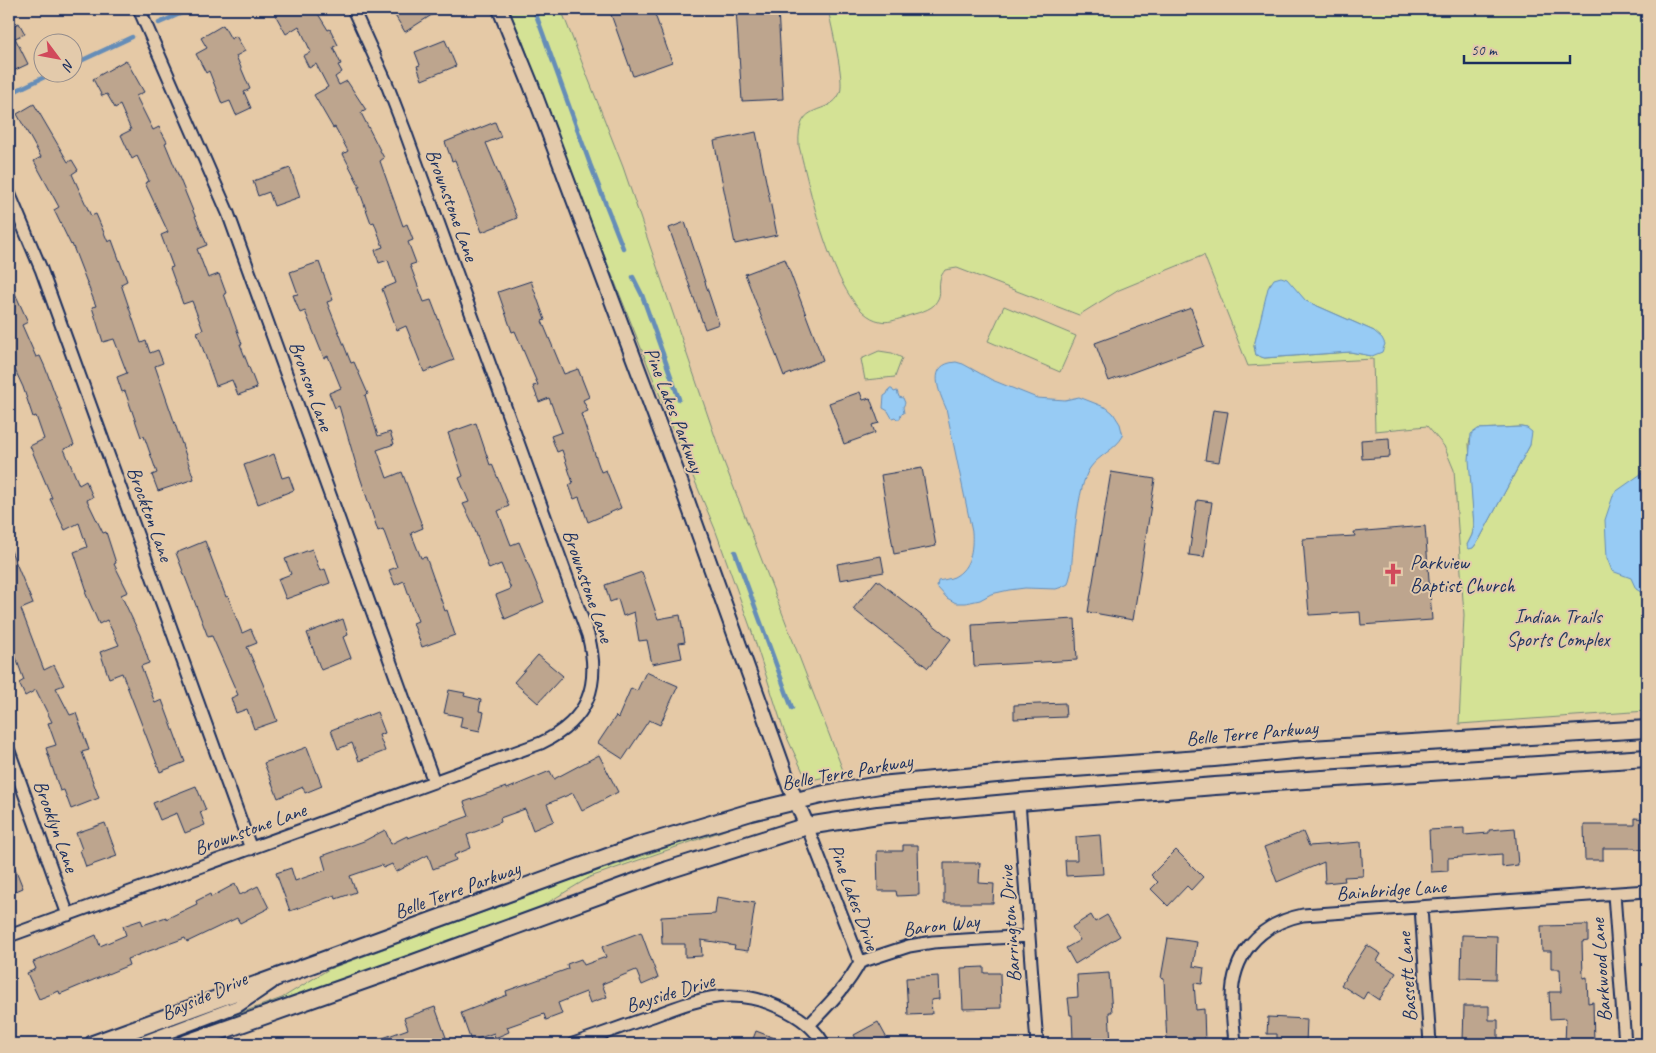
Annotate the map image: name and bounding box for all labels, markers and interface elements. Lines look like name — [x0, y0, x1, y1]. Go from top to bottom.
north arrow — [32, 32, 82, 82]
scale bar — [1464, 32, 1570, 64]
text: 50 m — [1471, 41, 1498, 60]
text: N — [58, 56, 78, 75]
street label: Brownstone Lane — [420, 145, 484, 266]
street label: Bronson Lane — [283, 338, 339, 436]
street label: Pine Lakes Parkway — [639, 344, 710, 478]
street label: Brockton Lane — [121, 463, 179, 566]
street label: Brownstone Lane — [557, 526, 619, 647]
place label: Parkview Baptist Church — [1410, 550, 1516, 598]
church icon: Parkview Baptist Church — [1380, 561, 1406, 587]
park label: Indian Trails Sports Complex — [1507, 604, 1612, 652]
street label: Belle Terre Parkway — [1185, 715, 1320, 751]
street label: Belle Terre Parkway — [780, 748, 915, 796]
street label: Brooklyn Lane — [28, 777, 85, 877]
street label: Brownstone Lane — [190, 797, 311, 861]
street label: Pine Lakes Drive — [823, 840, 885, 955]
street label: Belle Terre Parkway — [391, 855, 524, 924]
street label: Barrington Drive — [993, 863, 1027, 983]
street label: Bainbridge Lane — [1335, 874, 1448, 906]
street label: Baron Way — [901, 908, 983, 942]
street label: Barkwood Lane — [1585, 916, 1617, 1023]
street label: Bassett Lane — [1391, 930, 1423, 1023]
street label: Bayside Drive — [157, 965, 252, 1026]
street label: Bayside Drive — [623, 967, 719, 1018]

